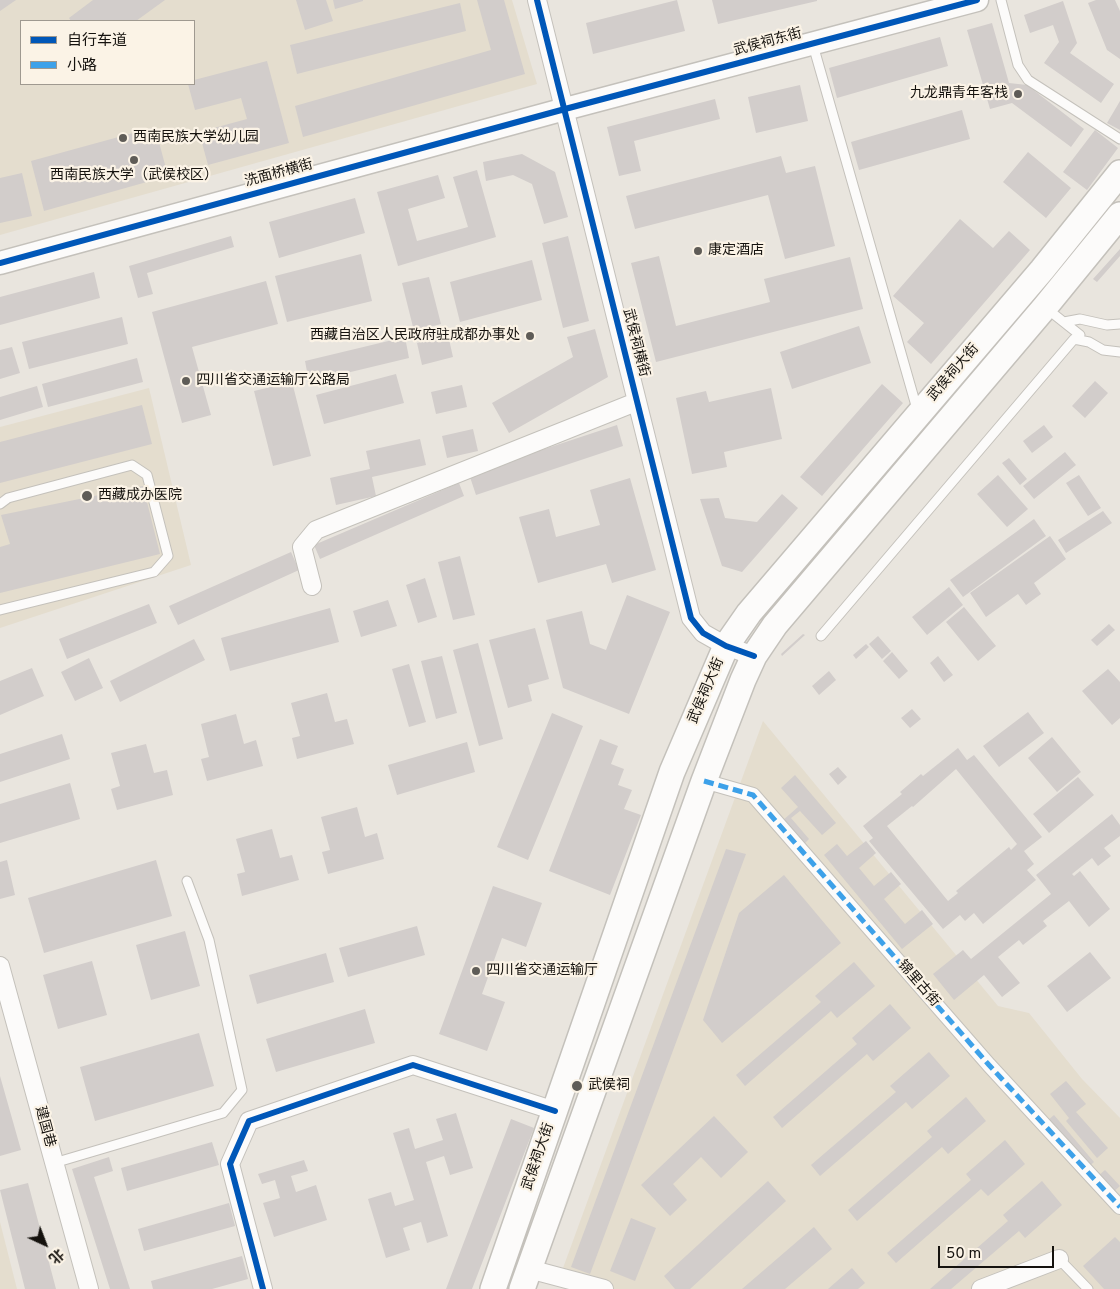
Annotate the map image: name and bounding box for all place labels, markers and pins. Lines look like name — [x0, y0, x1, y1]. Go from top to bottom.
place label: 九龙鼎青年客栈 — [910, 86, 1008, 102]
marker: 九龙鼎青年客栈 — [1012, 88, 1024, 100]
place label: 西南民族大学幼儿园 — [133, 130, 259, 146]
marker: 西南民族大学幼儿园 — [117, 132, 129, 144]
marker: 西南民族大学（武侯校区） — [128, 154, 140, 166]
place label: 西南民族大学（武侯校区） — [50, 168, 218, 184]
place label: 康定酒店 — [708, 243, 764, 259]
marker: 康定酒店 — [692, 245, 704, 257]
place label: 西藏自治区人民政府驻成都办事处 — [310, 328, 520, 344]
marker: 西藏自治区人民政府驻成都办事处 — [524, 330, 536, 342]
place label: 四川省交通运输厅公路局 — [196, 373, 350, 389]
marker: 四川省交通运输厅公路局 — [180, 375, 192, 387]
place label: 西藏成办医院 — [98, 488, 182, 504]
marker: 西藏成办医院 — [80, 489, 94, 503]
place label: 四川省交通运输厅 — [486, 963, 598, 979]
marker: 四川省交通运输厅 — [470, 965, 482, 977]
place label: 武侯祠 — [588, 1078, 630, 1094]
marker: 武侯祠 — [570, 1079, 584, 1093]

